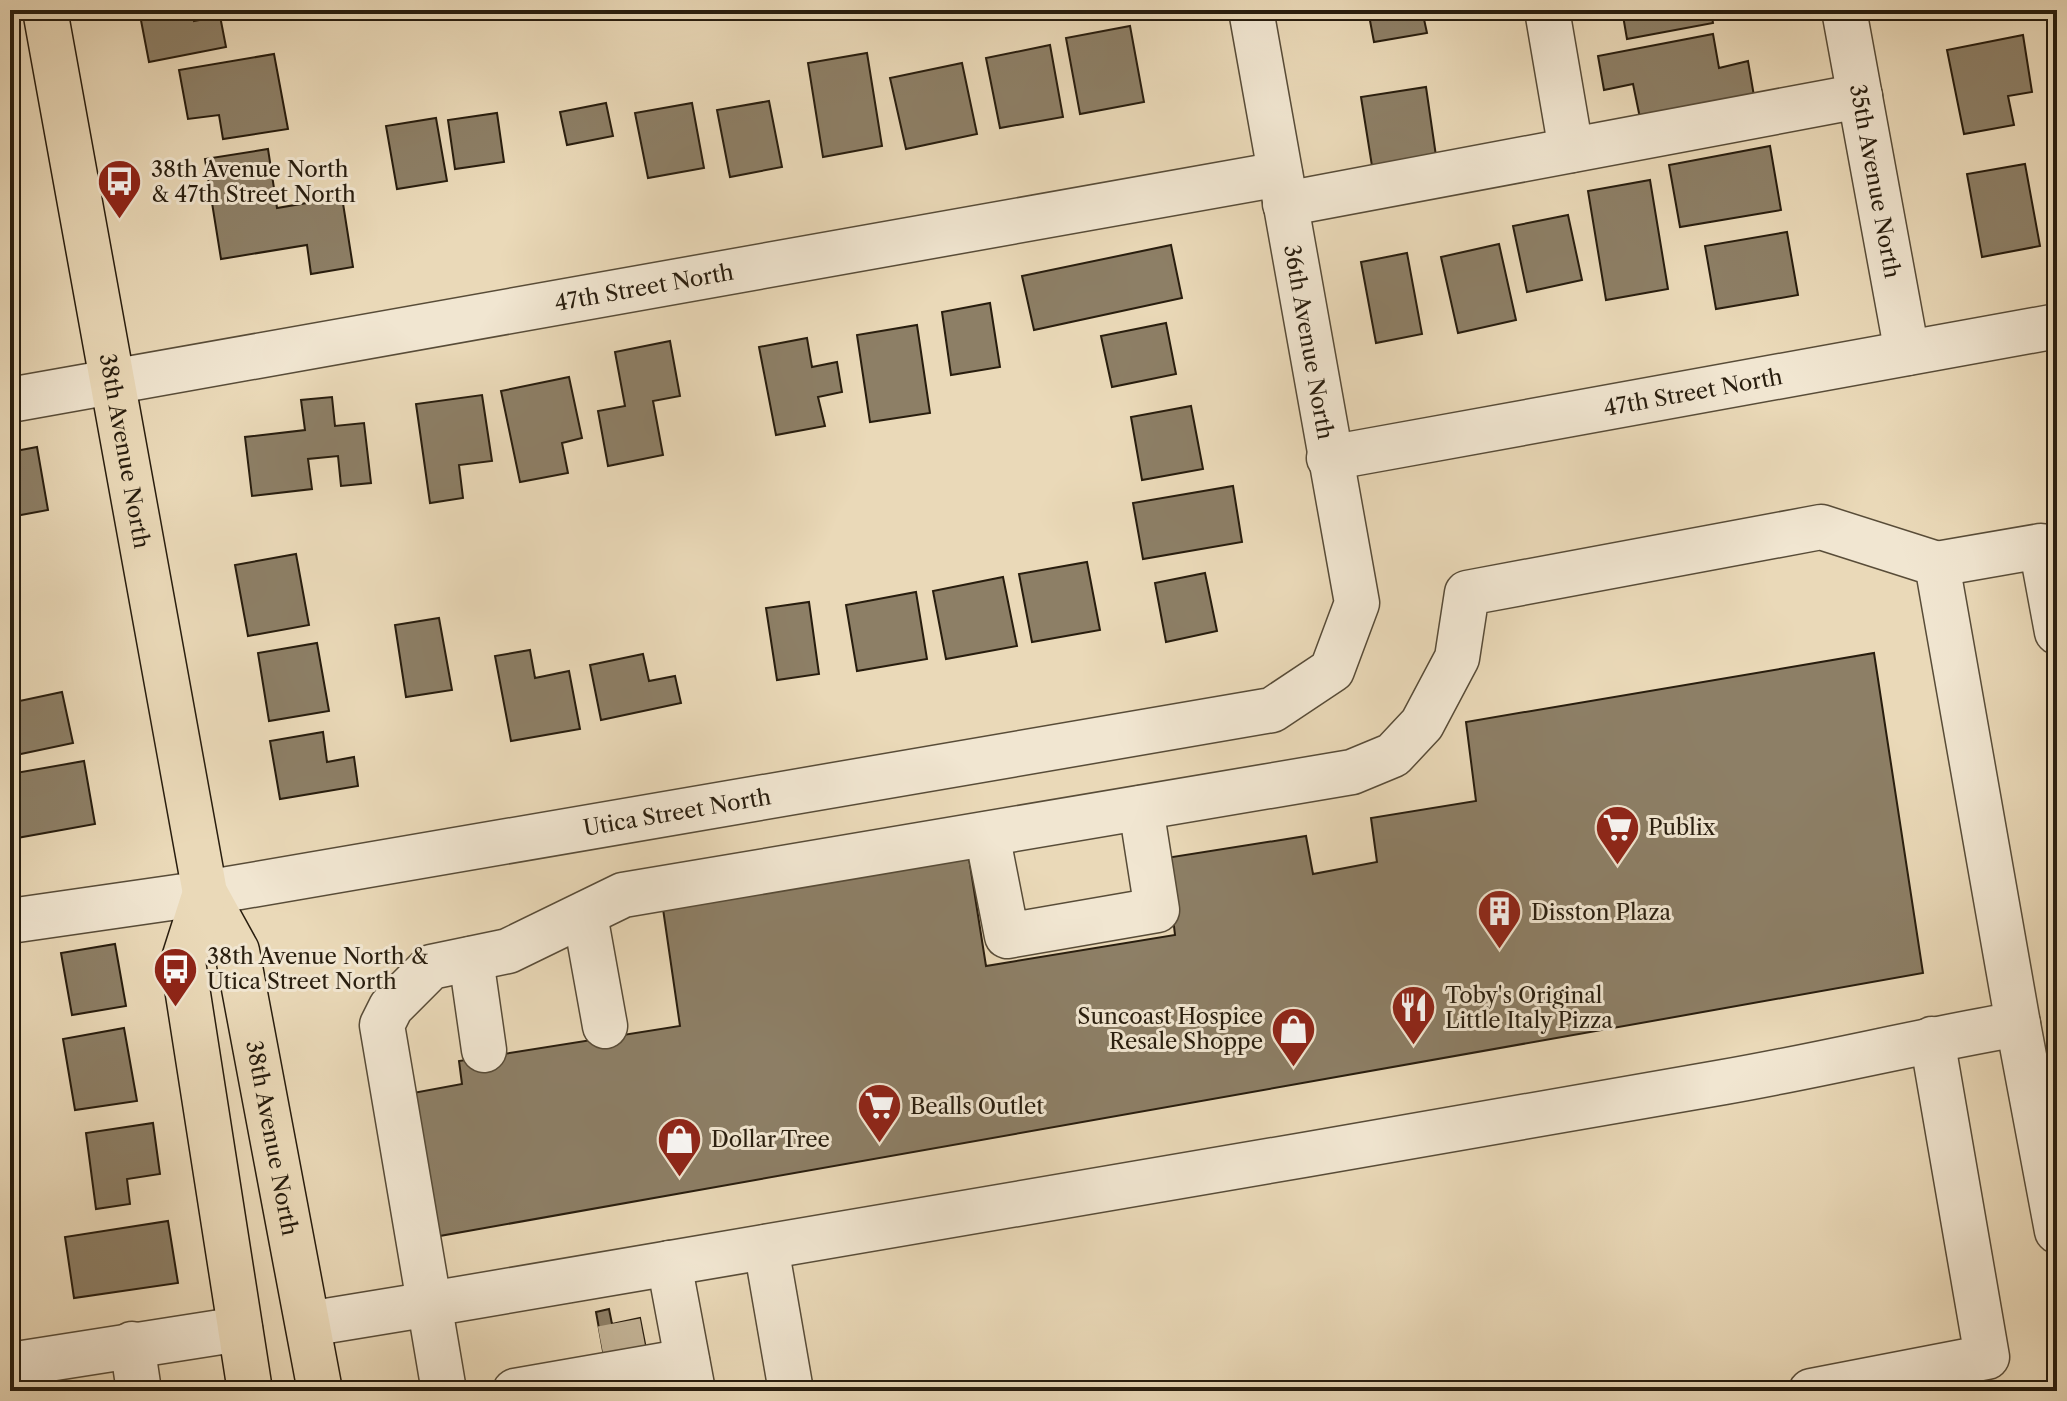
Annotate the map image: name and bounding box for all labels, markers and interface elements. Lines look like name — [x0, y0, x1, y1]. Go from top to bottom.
street label: 35th Avenue North — [1844, 82, 1906, 281]
place label: 38th Avenue North & 47th Street North — [151, 156, 356, 208]
bus stop icon: 38th Avenue North & 47th Street North — [96, 158, 144, 221]
street label: 36th Avenue North — [1278, 243, 1339, 442]
street label: 47th Street North — [553, 258, 736, 317]
street label: 38th Avenue North — [93, 351, 155, 551]
street label: 47th Street North — [1602, 363, 1785, 422]
street label: Utica Street North — [581, 783, 773, 842]
supermarket icon: Publix — [1593, 803, 1641, 866]
place label: Publix — [1648, 814, 1716, 841]
building icon: Disston Plaza — [1476, 888, 1524, 951]
place label: Disston Plaza — [1531, 899, 1671, 926]
place label: 38th Avenue North & Utica Street North — [207, 943, 428, 995]
bus stop icon: 38th Avenue North & Utica Street North — [152, 945, 200, 1008]
place label: Toby's Original Little Italy Pizza — [1445, 982, 1613, 1034]
restaurant icon: Toby's Original Little Italy Pizza — [1390, 984, 1438, 1047]
place label: Suncoast Hospice Resale Shoppe — [1077, 1003, 1263, 1055]
shop icon: Suncoast Hospice Resale Shoppe — [1270, 1005, 1318, 1068]
street label: 38th Avenue North — [240, 1038, 303, 1238]
supermarket icon: Bealls Outlet — [855, 1082, 903, 1145]
place label: Bealls Outlet — [910, 1093, 1044, 1120]
shop icon: Dollar Tree — [656, 1115, 704, 1178]
place label: Dollar Tree — [711, 1126, 830, 1153]

